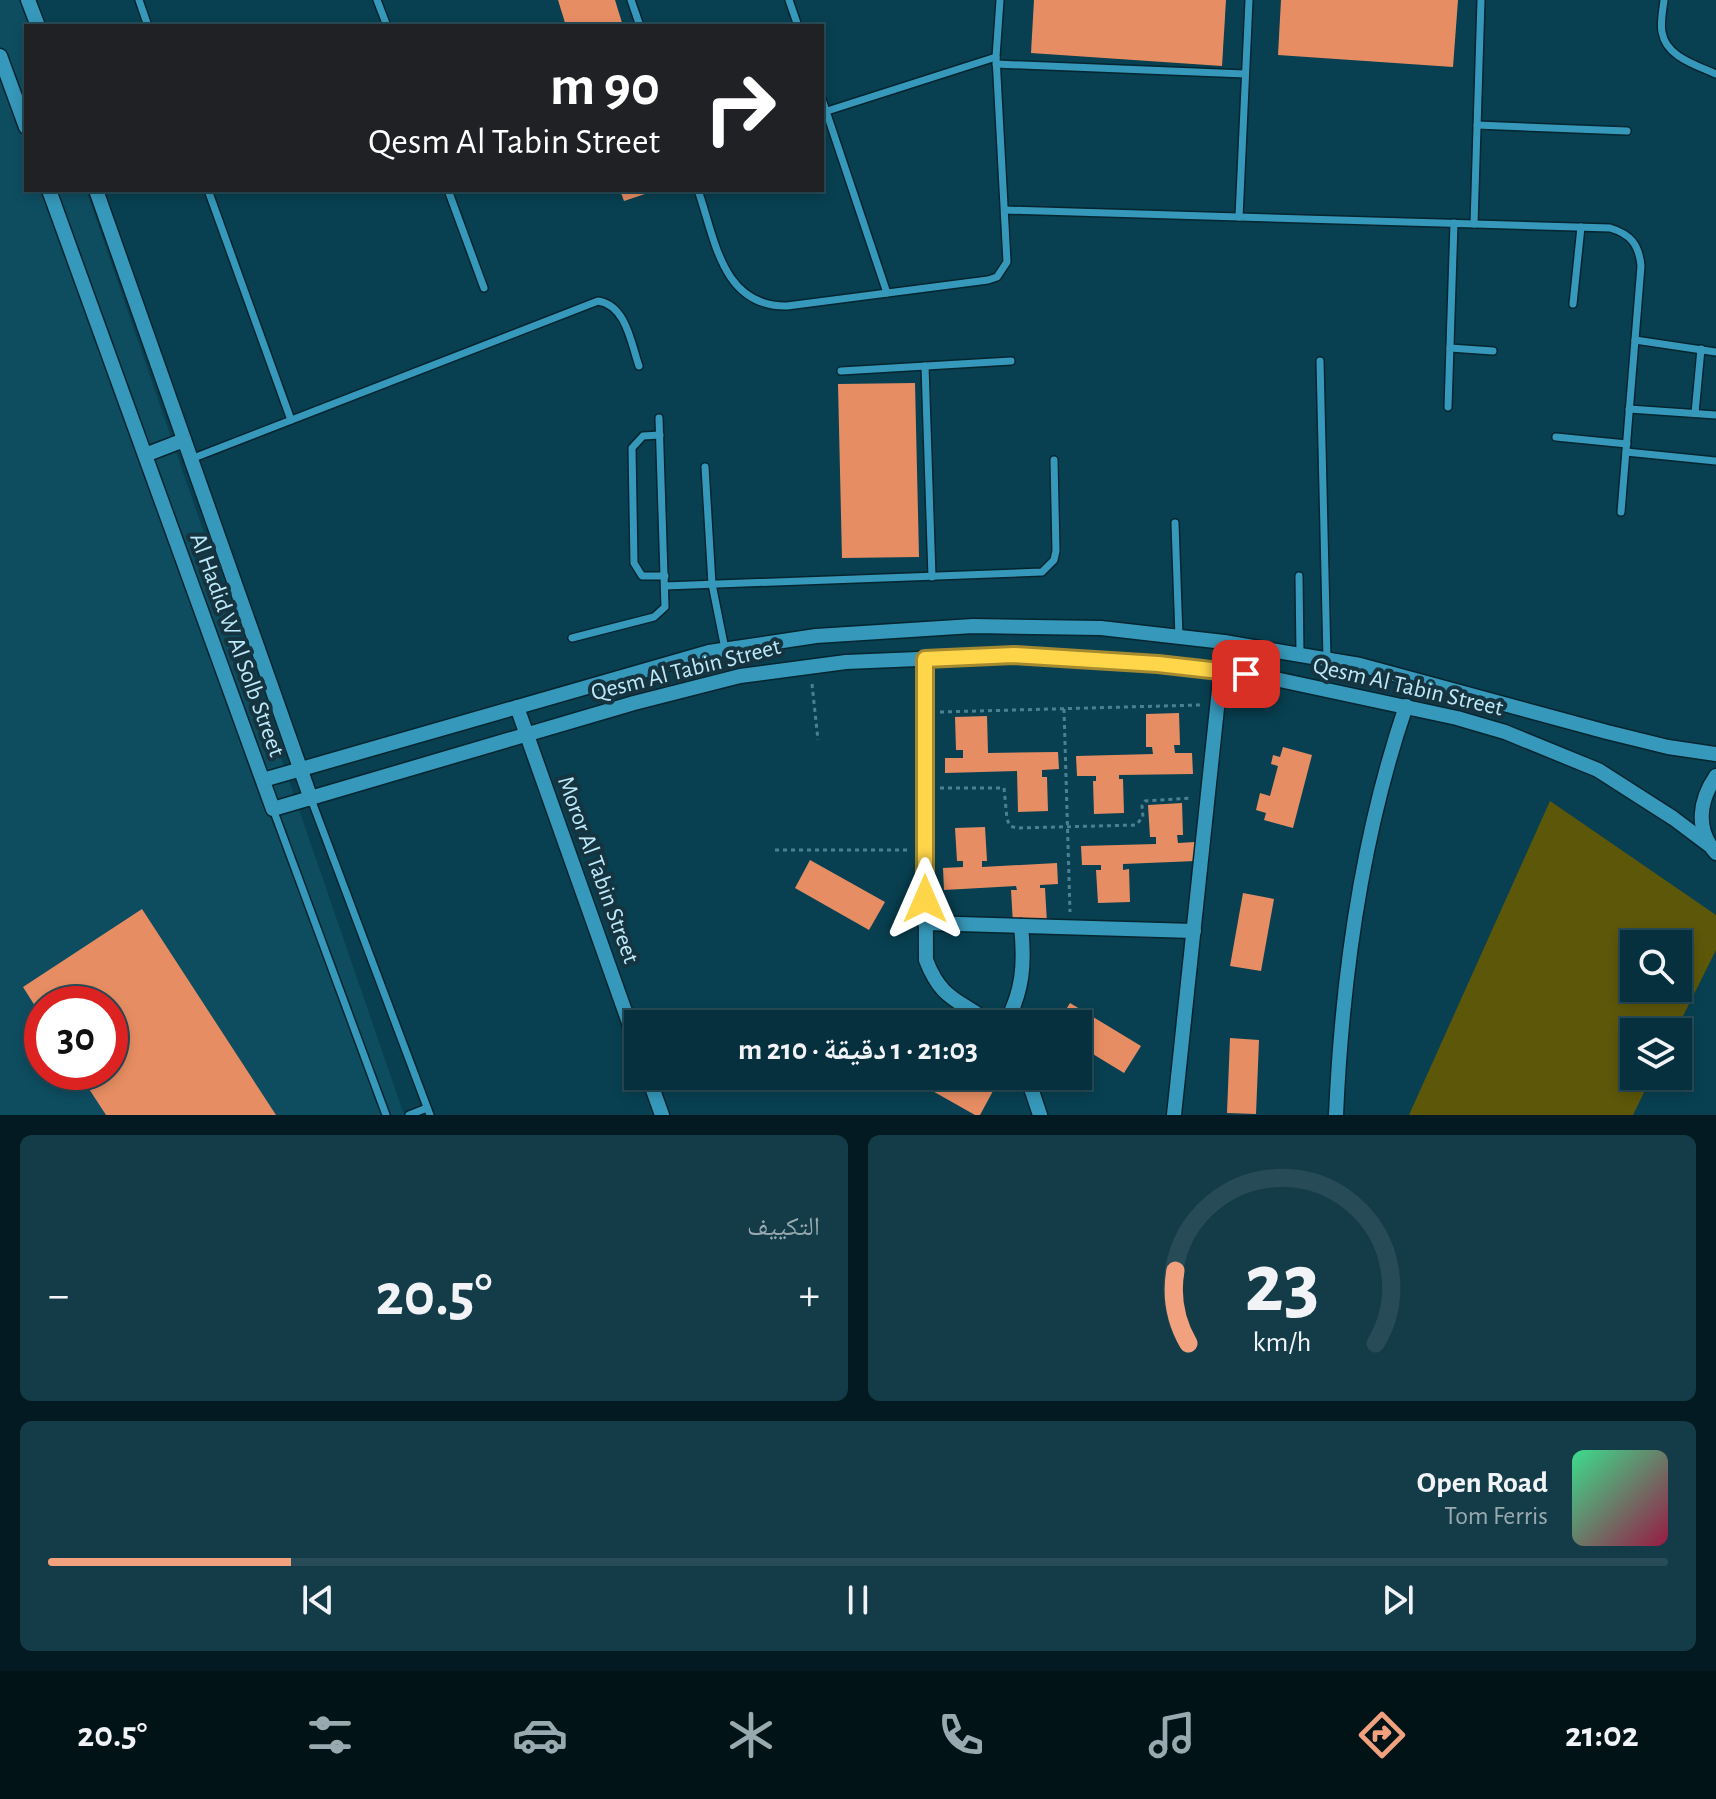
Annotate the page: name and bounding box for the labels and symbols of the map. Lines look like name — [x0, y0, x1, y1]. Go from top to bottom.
street label: Al Hadid W Al Solb Street — [185, 530, 289, 760]
street label: Qesm Al Tabin Street — [589, 635, 784, 705]
pin — [1212, 640, 1280, 708]
street label: Qesm Al Tabin Street — [1311, 653, 1506, 721]
street label: Moror Al Tabin Street — [553, 773, 643, 967]
position arrow — [883, 857, 967, 941]
speed limit sign: 30 — [24, 986, 128, 1090]

